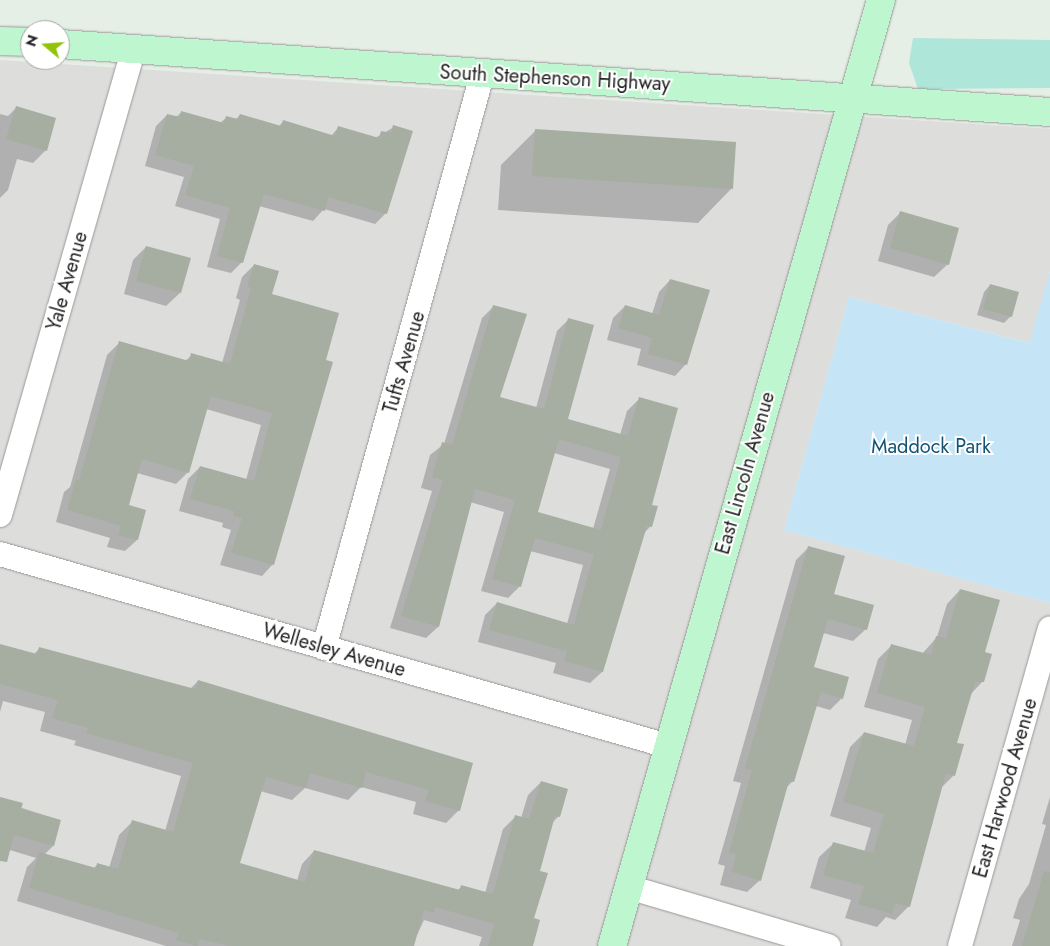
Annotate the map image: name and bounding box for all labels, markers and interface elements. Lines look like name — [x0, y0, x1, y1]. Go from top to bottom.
north arrow — [20, 20, 70, 70]
text: N — [20, 32, 43, 49]
street label: South Stephenson Highway — [439, 60, 671, 96]
street label: Yale Avenue — [41, 229, 93, 333]
street label: Tufts Avenue — [378, 308, 430, 416]
street label: East Lincoln Avenue — [710, 389, 780, 557]
park label: Maddock Park — [871, 434, 991, 458]
street label: Wellesley Avenue — [260, 618, 408, 682]
street label: East Harwood Avenue — [968, 695, 1042, 881]

